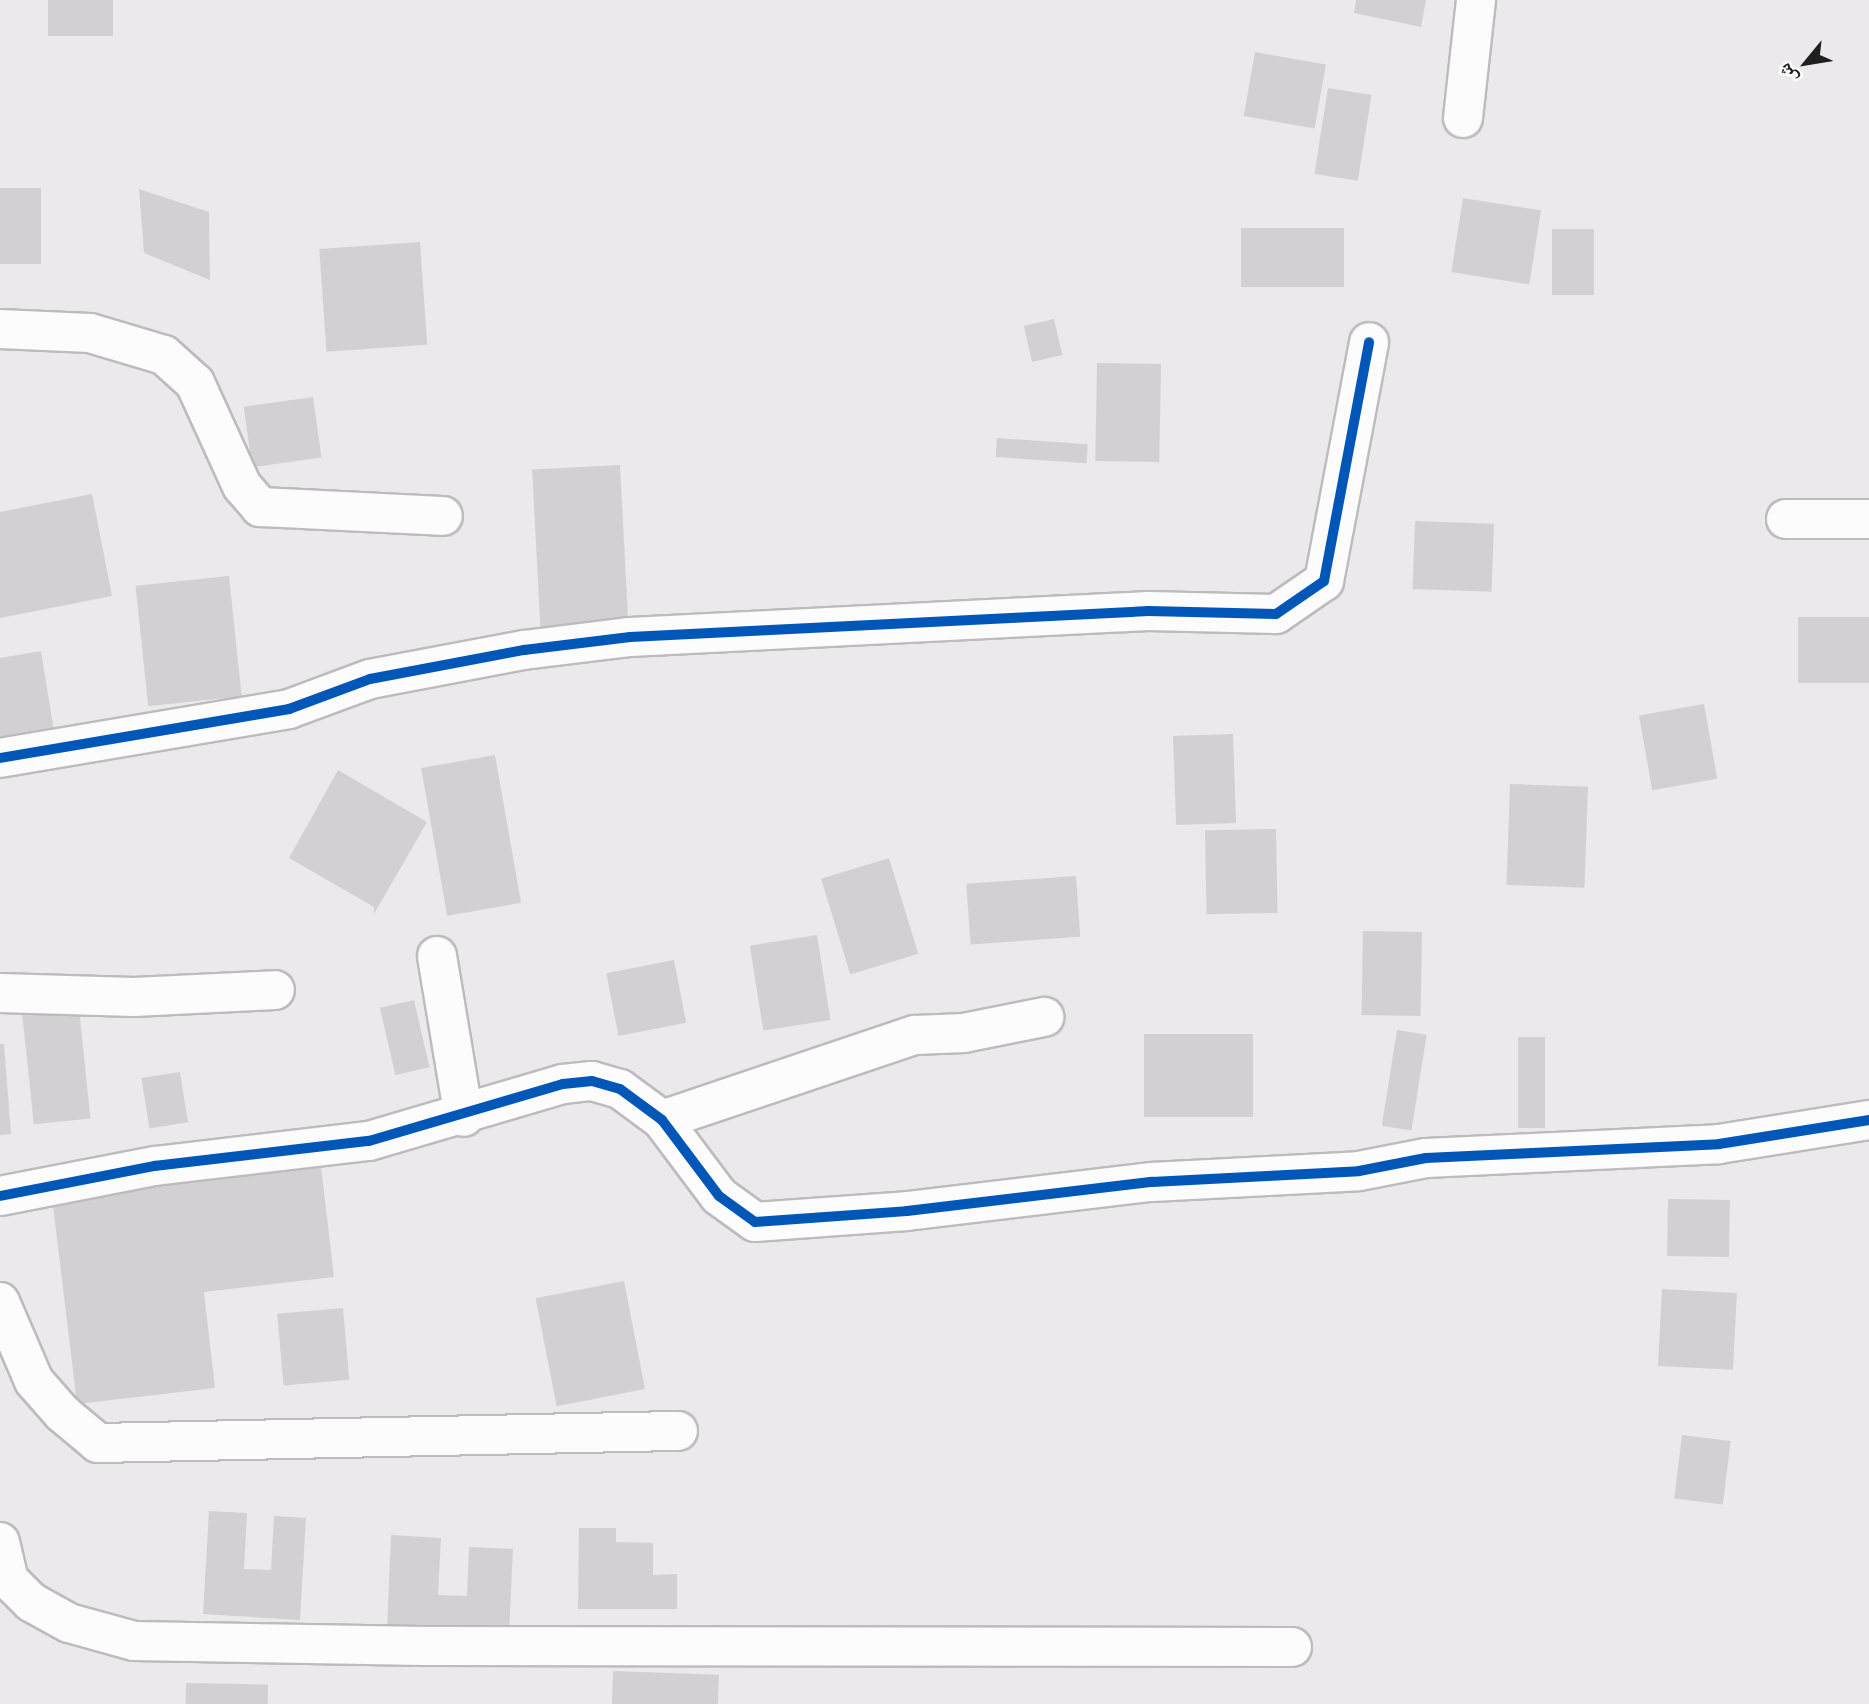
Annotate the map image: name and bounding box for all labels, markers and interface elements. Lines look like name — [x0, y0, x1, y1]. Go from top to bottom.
north arrow — [1771, 28, 1841, 98]
text: ش — [1773, 60, 1802, 88]

